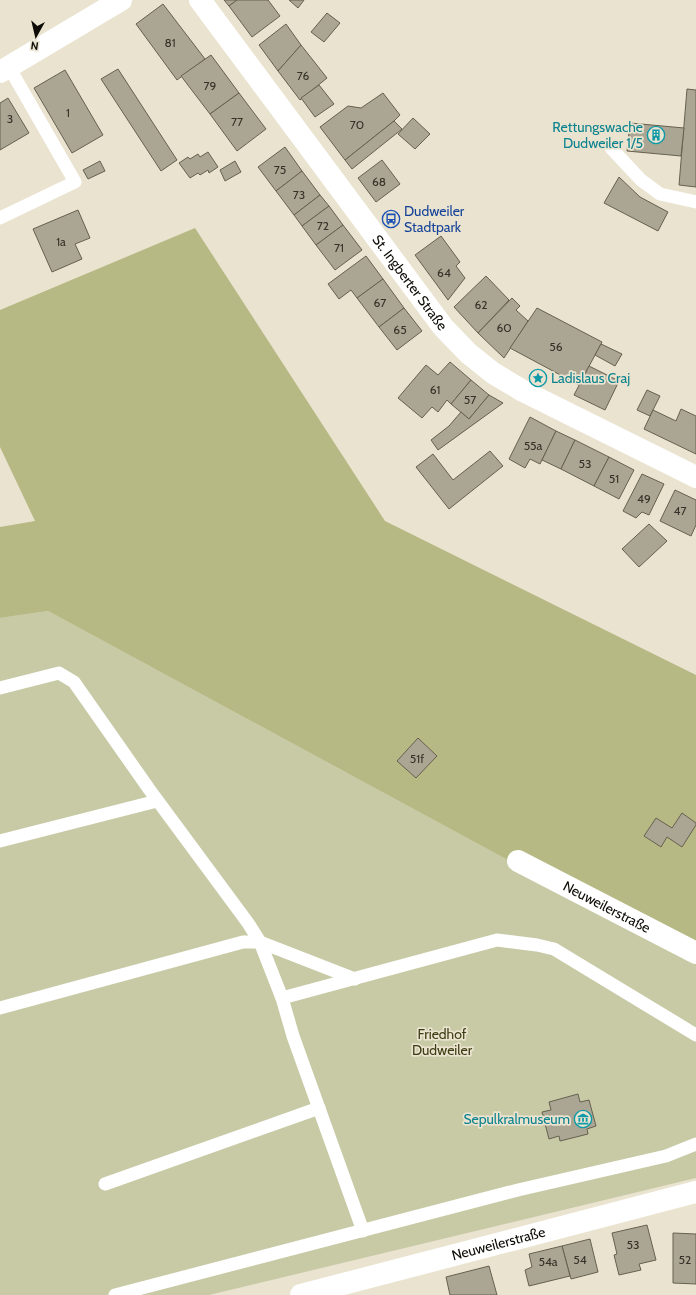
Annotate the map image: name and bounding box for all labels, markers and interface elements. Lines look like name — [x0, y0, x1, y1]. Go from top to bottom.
north arrow — [16, 16, 56, 56]
house number: 81 — [164, 35, 176, 50]
text: N — [30, 38, 39, 53]
house number: 76 — [297, 68, 309, 83]
house number: 79 — [204, 78, 217, 93]
house number: 1 — [66, 105, 70, 120]
house number: 3 — [7, 111, 13, 126]
house number: 77 — [231, 114, 243, 129]
house number: 70 — [350, 117, 364, 132]
place label: Rettungswache Dudweiler 1/5 — [552, 118, 643, 152]
building icon: Rettungswache Dudweiler 1/5 — [646, 125, 666, 145]
house number: 75 — [274, 162, 286, 177]
house number: 68 — [372, 174, 386, 189]
house number: 73 — [293, 187, 305, 202]
place label: Dudweiler Stadtpark — [404, 202, 465, 236]
bus stop icon: Dudweiler Stadtpark — [381, 209, 401, 229]
house number: 72 — [317, 218, 329, 233]
street label: St. Ingberter Straße — [368, 231, 451, 334]
house number: 1a — [56, 234, 66, 249]
house number: 71 — [334, 240, 344, 255]
house number: 64 — [437, 265, 451, 280]
house number: 67 — [374, 295, 386, 310]
house number: 62 — [474, 297, 488, 312]
house number: 60 — [496, 320, 512, 335]
house number: 65 — [393, 322, 407, 337]
house number: 56 — [549, 339, 563, 354]
place icon: Ladislaus Craj — [528, 368, 548, 388]
place label: Ladislaus Craj — [551, 369, 630, 387]
house number: 61 — [430, 382, 440, 397]
house number: 57 — [464, 392, 476, 407]
house number: 55a — [524, 438, 543, 453]
house number: 53 — [579, 456, 591, 471]
house number: 51 — [609, 471, 619, 486]
house number: 49 — [637, 491, 651, 506]
house number: 47 — [674, 503, 686, 518]
house number: 51f — [410, 751, 424, 766]
street label: Neuweilerstraße — [560, 877, 654, 937]
park label: Friedhof Dudweiler — [412, 1025, 473, 1059]
museum icon: Sepulkralmuseum — [573, 1109, 593, 1129]
place label: Sepulkralmuseum — [463, 1110, 570, 1128]
street label: Neuweilerstraße — [450, 1223, 547, 1264]
house number: 53 — [627, 1237, 639, 1252]
house number: 54 — [573, 1252, 587, 1267]
house number: 52 — [679, 1252, 691, 1267]
house number: 54a — [538, 1254, 558, 1269]

